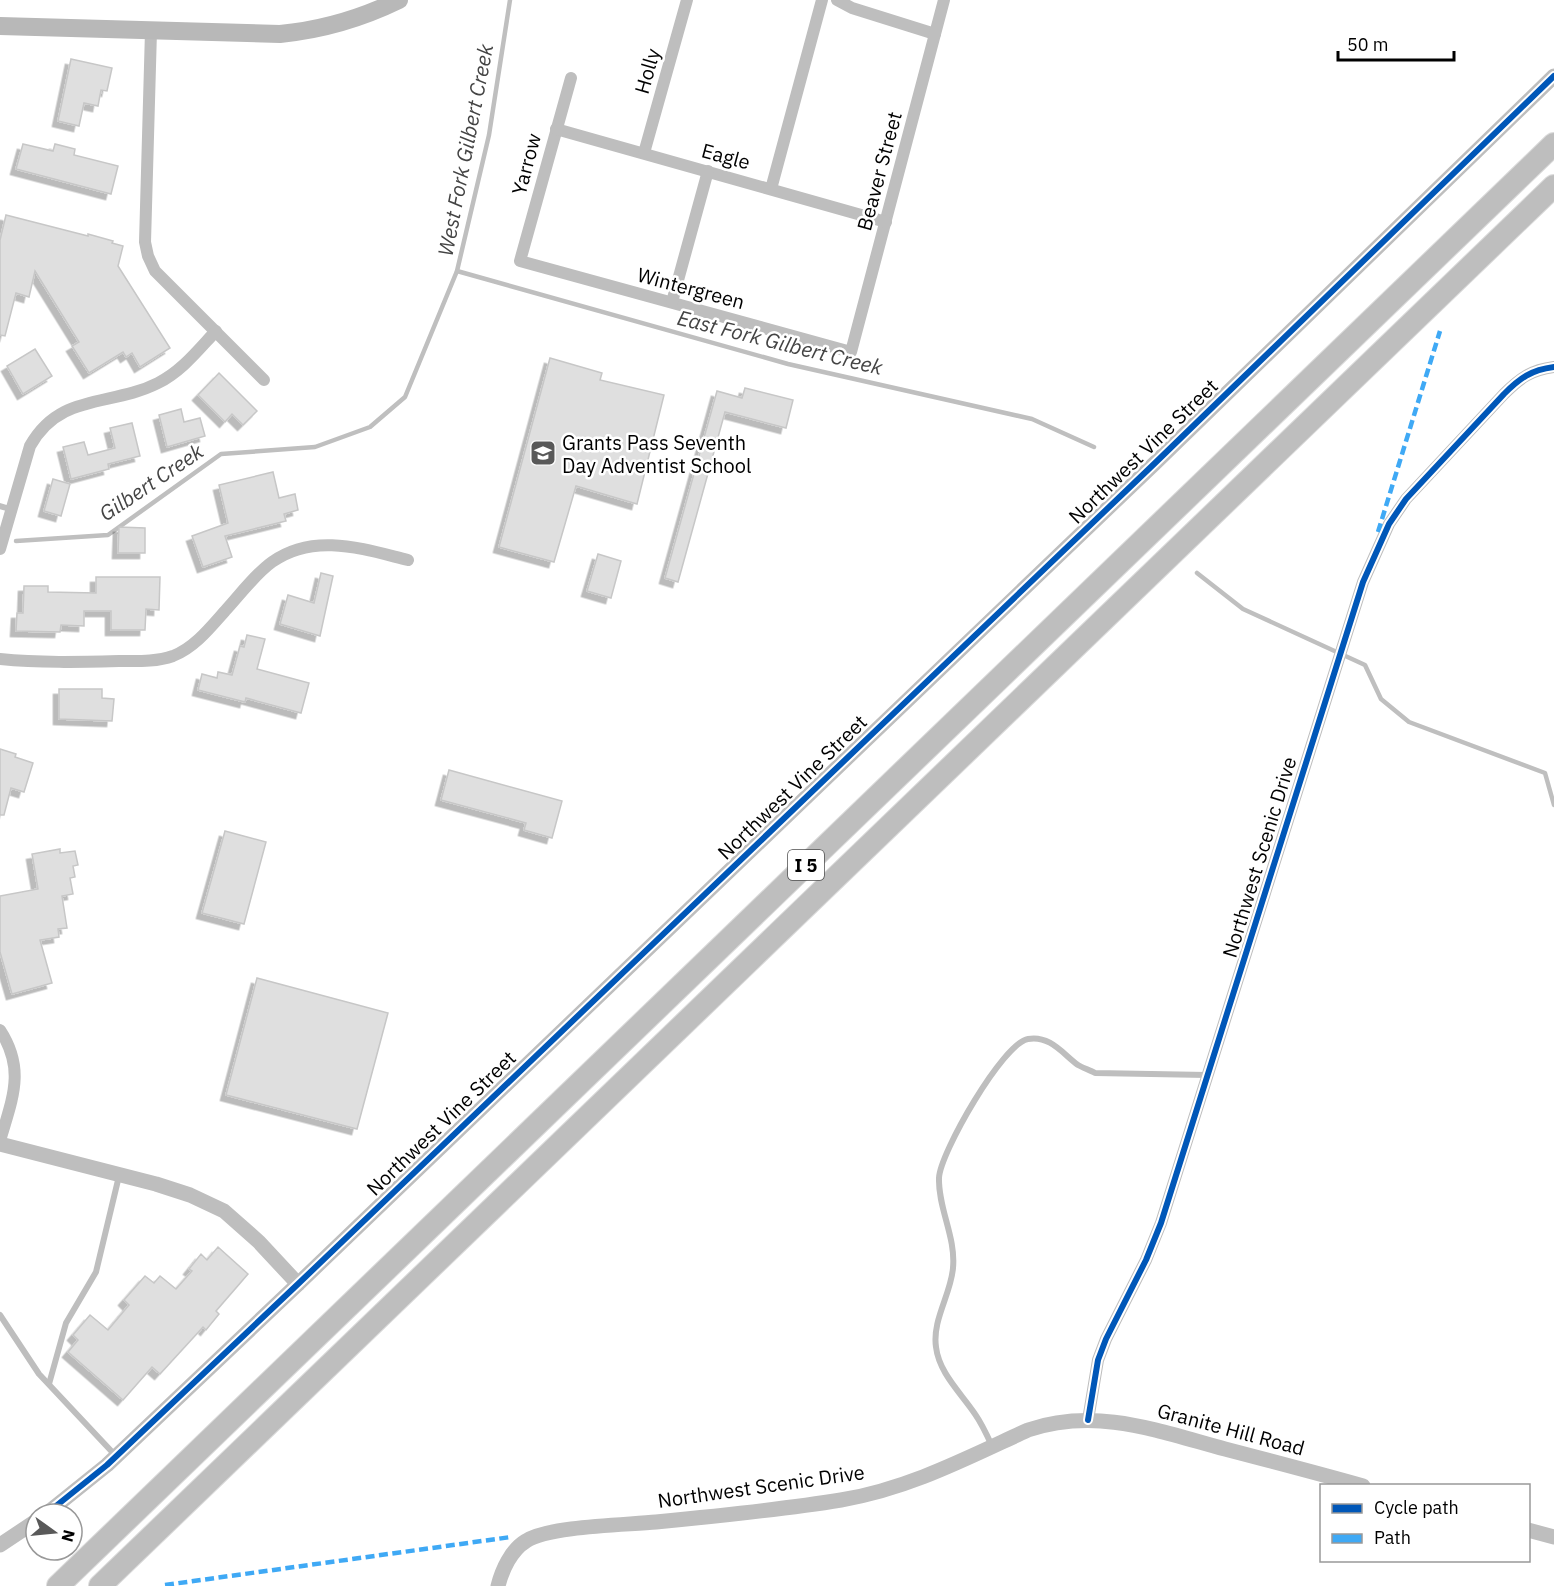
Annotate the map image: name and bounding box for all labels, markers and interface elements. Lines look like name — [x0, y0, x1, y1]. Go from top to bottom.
scale bar — [1338, 24, 1454, 62]
text: 50 m — [1347, 33, 1389, 56]
water label: West Fork Gilbert Creek — [431, 41, 499, 258]
street label: Holly — [628, 45, 666, 97]
street label: Beaver Street — [850, 109, 908, 233]
street label: Yarrow — [505, 130, 547, 198]
street label: Eagle — [699, 137, 753, 175]
street label: Wintergreen — [634, 261, 748, 315]
water label: East Fork Gilbert Creek — [674, 303, 887, 381]
street label: Northwest Vine Street — [1063, 373, 1223, 529]
place label: Grants Pass Seventh Day Adventist School — [562, 429, 751, 479]
water label: Gilbert Creek — [94, 436, 209, 527]
school or university icon: Grants Pass Seventh Day Adventist School — [528, 438, 558, 468]
street label: Northwest Vine Street — [712, 709, 872, 865]
street label: Northwest Scenic Drive — [1216, 753, 1302, 961]
road number: I 5 — [788, 850, 824, 880]
street label: Northwest Vine Street — [361, 1045, 521, 1201]
street label: Granite Hill Road — [1154, 1396, 1308, 1462]
street label: Northwest Scenic Drive — [656, 1458, 866, 1514]
legend — [1320, 1484, 1530, 1562]
text: Cycle path — [1374, 1496, 1459, 1519]
north arrow — [24, 1502, 84, 1562]
text: Path — [1374, 1526, 1411, 1549]
text: N — [57, 1528, 80, 1544]

